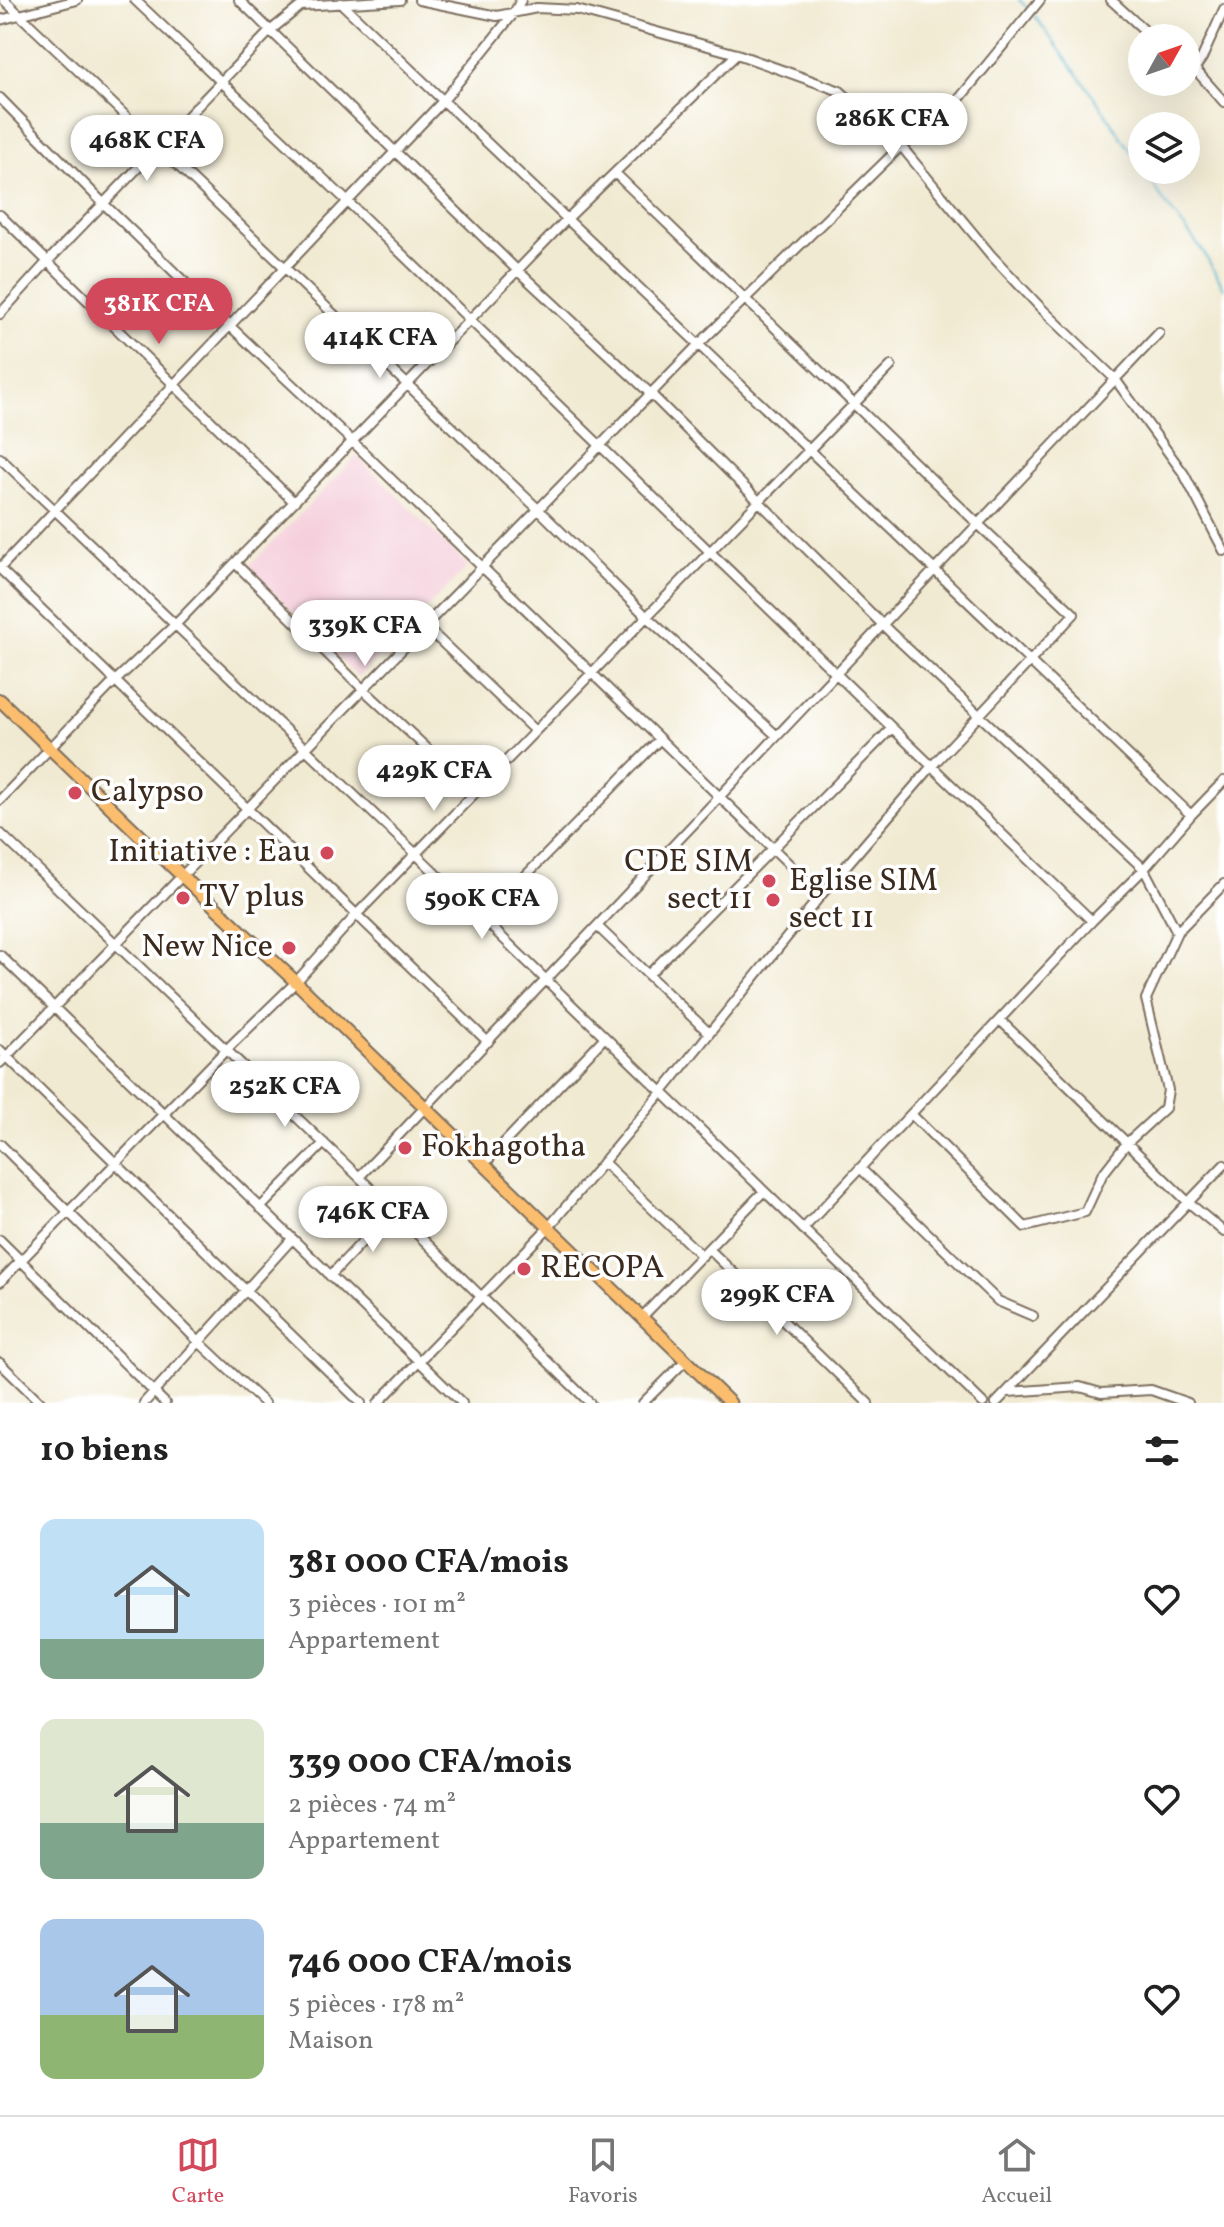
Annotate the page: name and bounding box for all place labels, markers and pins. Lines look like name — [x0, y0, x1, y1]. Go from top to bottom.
pin: 286K CFA — [809, 93, 975, 161]
pin: 468K CFA — [64, 115, 230, 183]
pin: 381K CFA — [76, 278, 242, 346]
pin: 414K CFA — [297, 312, 463, 380]
pin: 339K CFA — [282, 600, 448, 668]
pin: 429K CFA — [351, 745, 517, 813]
place label: Calypso — [91, 771, 204, 815]
marker: Calypso — [66, 784, 84, 802]
place label: Initiative : Eau — [108, 831, 311, 875]
place label: CDE SIM sect 11 — [624, 841, 753, 922]
marker: Initiative : Eau — [318, 844, 336, 862]
place label: Eglise SIM sect 11 — [789, 860, 938, 941]
marker: CDE SIM sect 11 — [760, 872, 778, 890]
pin: 590K CFA — [399, 873, 565, 941]
place label: TV plus — [199, 876, 304, 920]
marker: TV plus — [174, 889, 192, 907]
marker: Eglise SIM sect 11 — [764, 891, 782, 909]
place label: New Nice — [141, 926, 273, 970]
marker: New Nice — [280, 939, 298, 957]
pin: 252K CFA — [202, 1061, 368, 1129]
place label: Fokhagotha — [421, 1126, 586, 1170]
marker: Fokhagotha — [396, 1139, 414, 1157]
pin: 746K CFA — [290, 1186, 456, 1254]
place label: RECOPA — [540, 1247, 664, 1291]
marker: RECOPA — [515, 1260, 533, 1278]
pin: 299K CFA — [694, 1269, 860, 1337]

